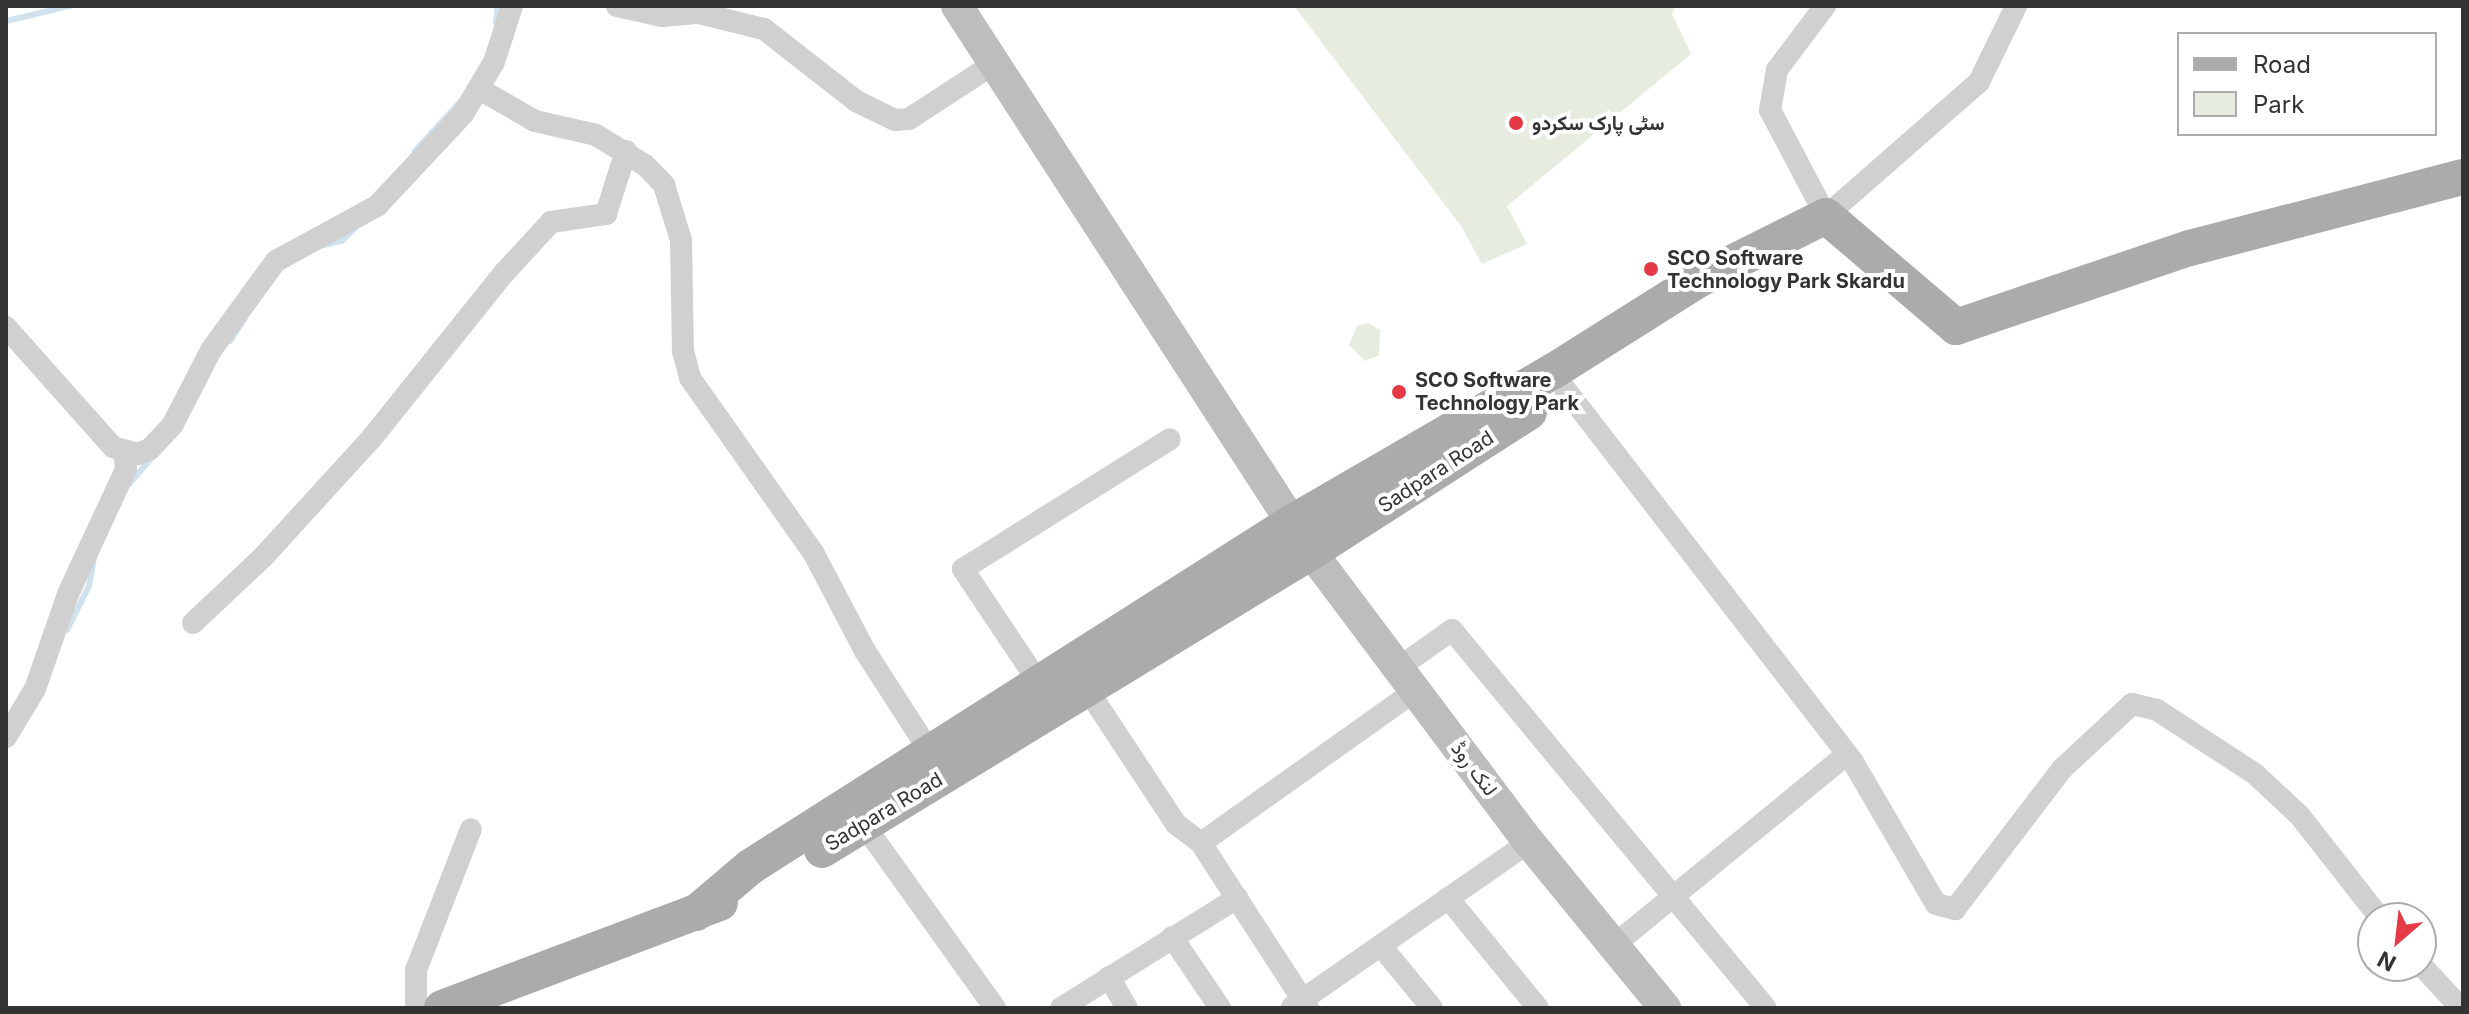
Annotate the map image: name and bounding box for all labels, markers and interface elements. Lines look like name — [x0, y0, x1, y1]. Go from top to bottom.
legend — [2177, 32, 2437, 136]
text: Road — [2253, 50, 2311, 79]
text: Park — [2253, 90, 2304, 119]
place label: سٹی پارک سکردو — [1532, 111, 1665, 135]
marker: سٹی پارک سکردو — [1507, 114, 1525, 132]
place label: SCO Software Technology Park Skardu — [1667, 246, 1905, 293]
marker: SCO Software Technology Park Skardu — [1642, 260, 1660, 278]
place label: SCO Software Technology Park — [1415, 368, 1579, 415]
marker: SCO Software Technology Park — [1390, 383, 1408, 401]
street label: Sadpara Road — [1374, 426, 1498, 518]
street label: لنک روڈ — [1446, 737, 1502, 801]
street label: Sadpara Road — [821, 768, 947, 856]
north arrow — [2357, 902, 2437, 982]
text: N — [2373, 946, 2400, 977]

